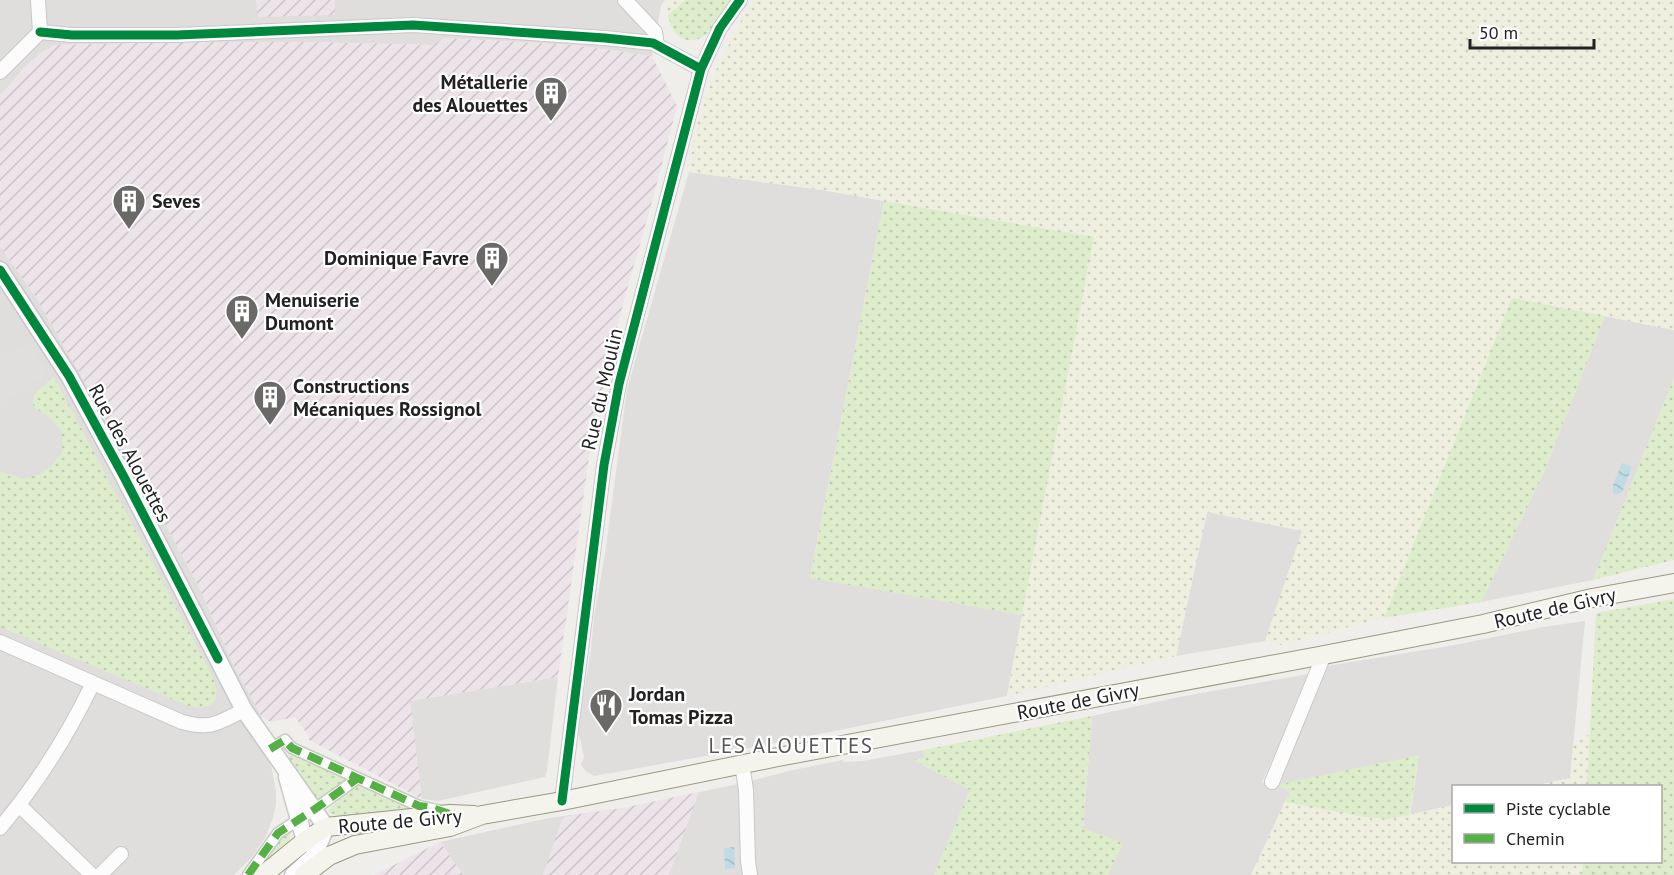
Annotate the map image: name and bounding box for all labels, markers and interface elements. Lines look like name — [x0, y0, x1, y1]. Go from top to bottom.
scale bar — [1470, 12, 1594, 50]
text: 50 m — [1479, 21, 1518, 44]
place label: Métallerie des Alouettes — [412, 69, 528, 118]
building icon: Métallerie des Alouettes — [533, 75, 569, 122]
building icon: Seves — [111, 183, 147, 230]
place label: Seves — [152, 188, 200, 214]
building icon: Dominique Favre — [474, 240, 510, 287]
place label: Dominique Favre — [324, 245, 469, 271]
place label: Menuiserie Dumont — [265, 287, 359, 336]
building icon: Menuiserie Dumont — [224, 293, 260, 340]
street label: Rue du Moulin — [575, 326, 629, 452]
place label: Constructions Mécaniques Rossignol — [293, 373, 481, 422]
street label: Rue des Alouettes — [83, 379, 177, 527]
building icon: Constructions Mécaniques Rossignol — [252, 379, 288, 426]
street label: Route de Givry — [1492, 581, 1619, 635]
street label: Route de Givry — [1015, 676, 1142, 726]
place label: Jordan Tomas Pizza — [628, 681, 733, 730]
restaurant icon: Jordan Tomas Pizza — [588, 687, 624, 734]
district label: LES ALOUETTES — [709, 732, 873, 759]
legend — [1452, 785, 1662, 863]
text: Piste cyclable — [1506, 797, 1611, 820]
street label: Route de Givry — [337, 803, 464, 839]
text: Chemin — [1506, 827, 1565, 850]

